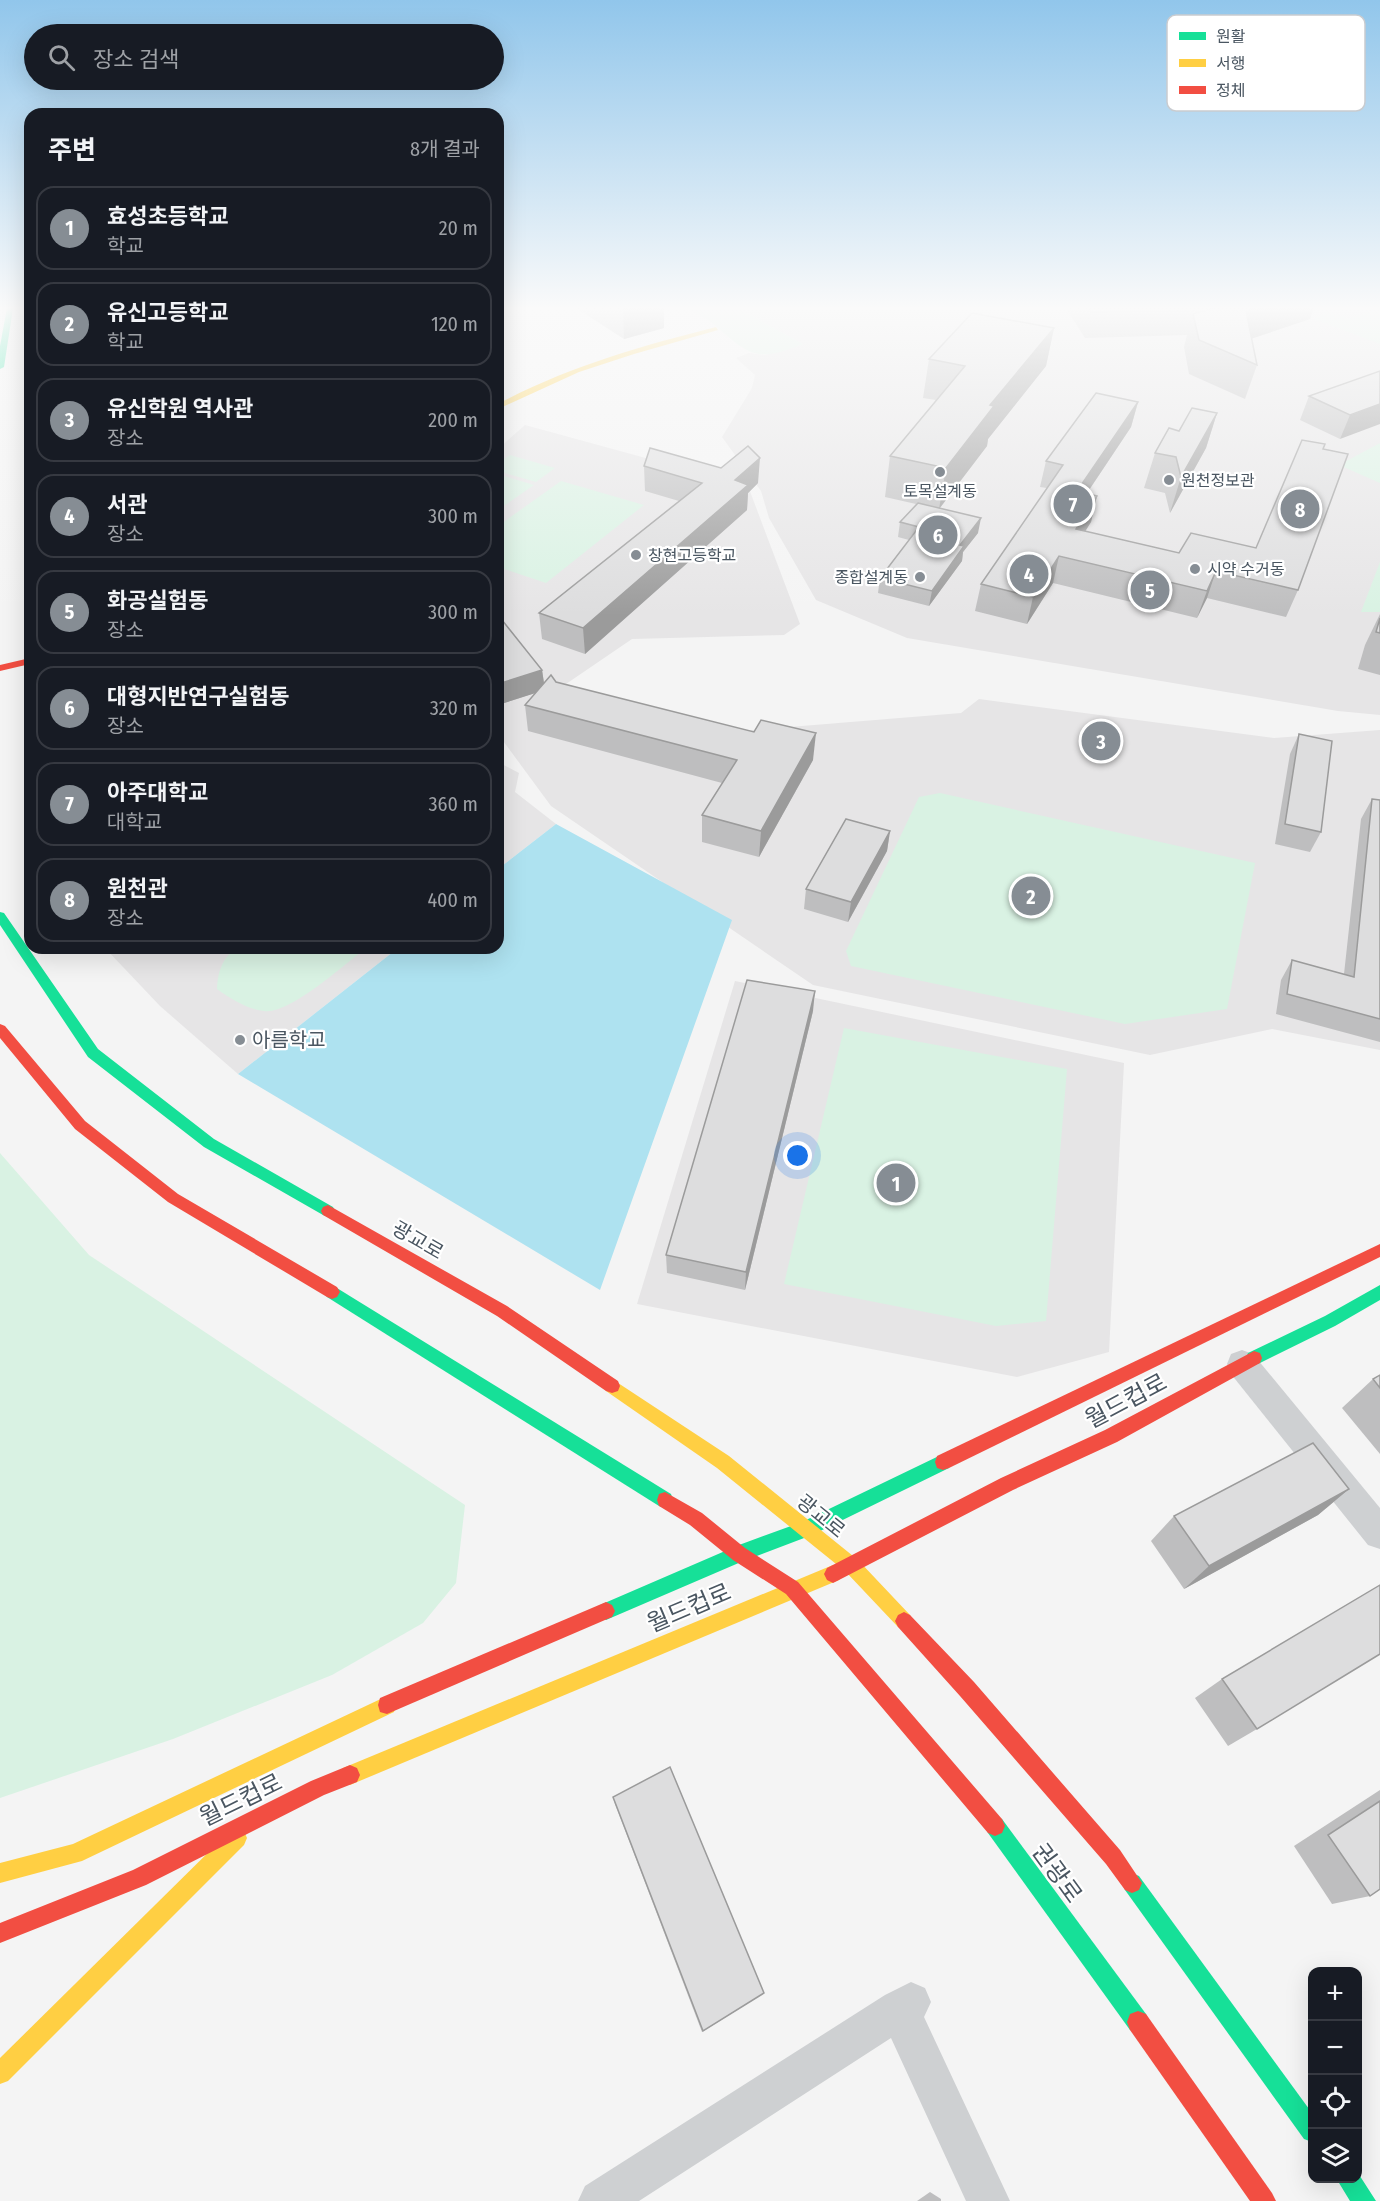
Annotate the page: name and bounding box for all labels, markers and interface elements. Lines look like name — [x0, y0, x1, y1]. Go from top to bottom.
legend — [1167, 15, 1365, 111]
search box — [24, 24, 504, 90]
text: 원활 — [1216, 27, 1246, 46]
icon: search — [45, 41, 78, 74]
text: 장소 검색 — [93, 46, 179, 73]
text: 서행 — [1216, 54, 1245, 73]
text: 정체 — [1216, 81, 1245, 100]
text: 주변 — [48, 135, 96, 166]
text: 8개 결과 — [410, 137, 480, 161]
text: 효성초등학교 — [107, 203, 228, 230]
text: 1 — [65, 216, 74, 240]
text: 20 m — [439, 216, 478, 240]
text: 학교 — [107, 234, 144, 258]
text: 유신고등학교 — [107, 299, 228, 326]
text: 2 — [65, 312, 74, 336]
text: 120 m — [431, 312, 478, 336]
text: 학교 — [107, 330, 144, 354]
text: 유신학원 역사관 — [107, 395, 253, 422]
text: 3 — [65, 408, 74, 432]
text: 200 m — [428, 408, 478, 432]
text: 장소 — [107, 426, 144, 450]
marker: 토목설계동 — [933, 465, 947, 479]
place label: 원천정보관 — [1181, 471, 1255, 490]
marker: 원천정보관 — [1162, 473, 1176, 487]
place label: 토목설계동 — [903, 482, 977, 501]
pin: 7 — [1054, 482, 1092, 526]
pin: 8 — [1280, 486, 1320, 532]
text: 서관 — [107, 491, 147, 518]
text: 4 — [64, 504, 75, 528]
text: 300 m — [428, 504, 478, 528]
pin: 6 — [918, 512, 958, 558]
text: 장소 — [107, 522, 144, 546]
place label: 창현고등학교 — [648, 546, 736, 565]
marker: 창현고등학교 — [629, 548, 643, 562]
pin: 4 — [1010, 552, 1048, 596]
place label: 시약 수거동 — [1207, 560, 1285, 579]
marker: 시약 수거동 — [1188, 562, 1202, 576]
place label: 종합설계동 — [834, 568, 908, 587]
pin: 5 — [1130, 568, 1170, 612]
marker: 종합설계동 — [913, 570, 927, 584]
text: 화공실험동 — [107, 587, 208, 614]
text: 5 — [65, 600, 74, 624]
text: 300 m — [428, 600, 478, 624]
text: 장소 — [107, 618, 144, 642]
text: 대형지반연구실험동 — [107, 683, 289, 710]
text: 6 — [64, 696, 75, 720]
text: 320 m — [430, 696, 478, 720]
text: 장소 — [107, 714, 144, 738]
pin: 3 — [1082, 718, 1120, 764]
text: 아주대학교 — [107, 779, 208, 806]
text: 7 — [65, 792, 74, 816]
text: 360 m — [429, 792, 478, 816]
text: 대학교 — [107, 810, 162, 834]
pin: 2 — [1012, 874, 1050, 918]
text: 원천관 — [107, 875, 168, 902]
text: 8 — [64, 888, 75, 912]
text: 400 m — [427, 888, 478, 912]
text: 장소 — [107, 906, 144, 930]
place label: 아름학교 — [252, 1028, 326, 1052]
marker: 아름학교 — [233, 1033, 247, 1047]
your location — [783, 1141, 812, 1170]
pin: 1 — [876, 1160, 916, 1206]
street label: 광교로 — [388, 1216, 448, 1264]
street label: 월드컵로 — [1080, 1368, 1172, 1434]
street label: 광교로 — [792, 1489, 850, 1543]
street label: 월드컵로 — [643, 1578, 735, 1638]
street label: 월드컵로 — [195, 1768, 287, 1832]
street label: 권광로 — [1026, 1838, 1088, 1908]
map controls — [1308, 1967, 1362, 2183]
button: + — [1308, 1967, 1362, 2021]
button: − — [1308, 2021, 1362, 2075]
button: locate — [1308, 2075, 1362, 2129]
button: layers — [1308, 2129, 1362, 2183]

